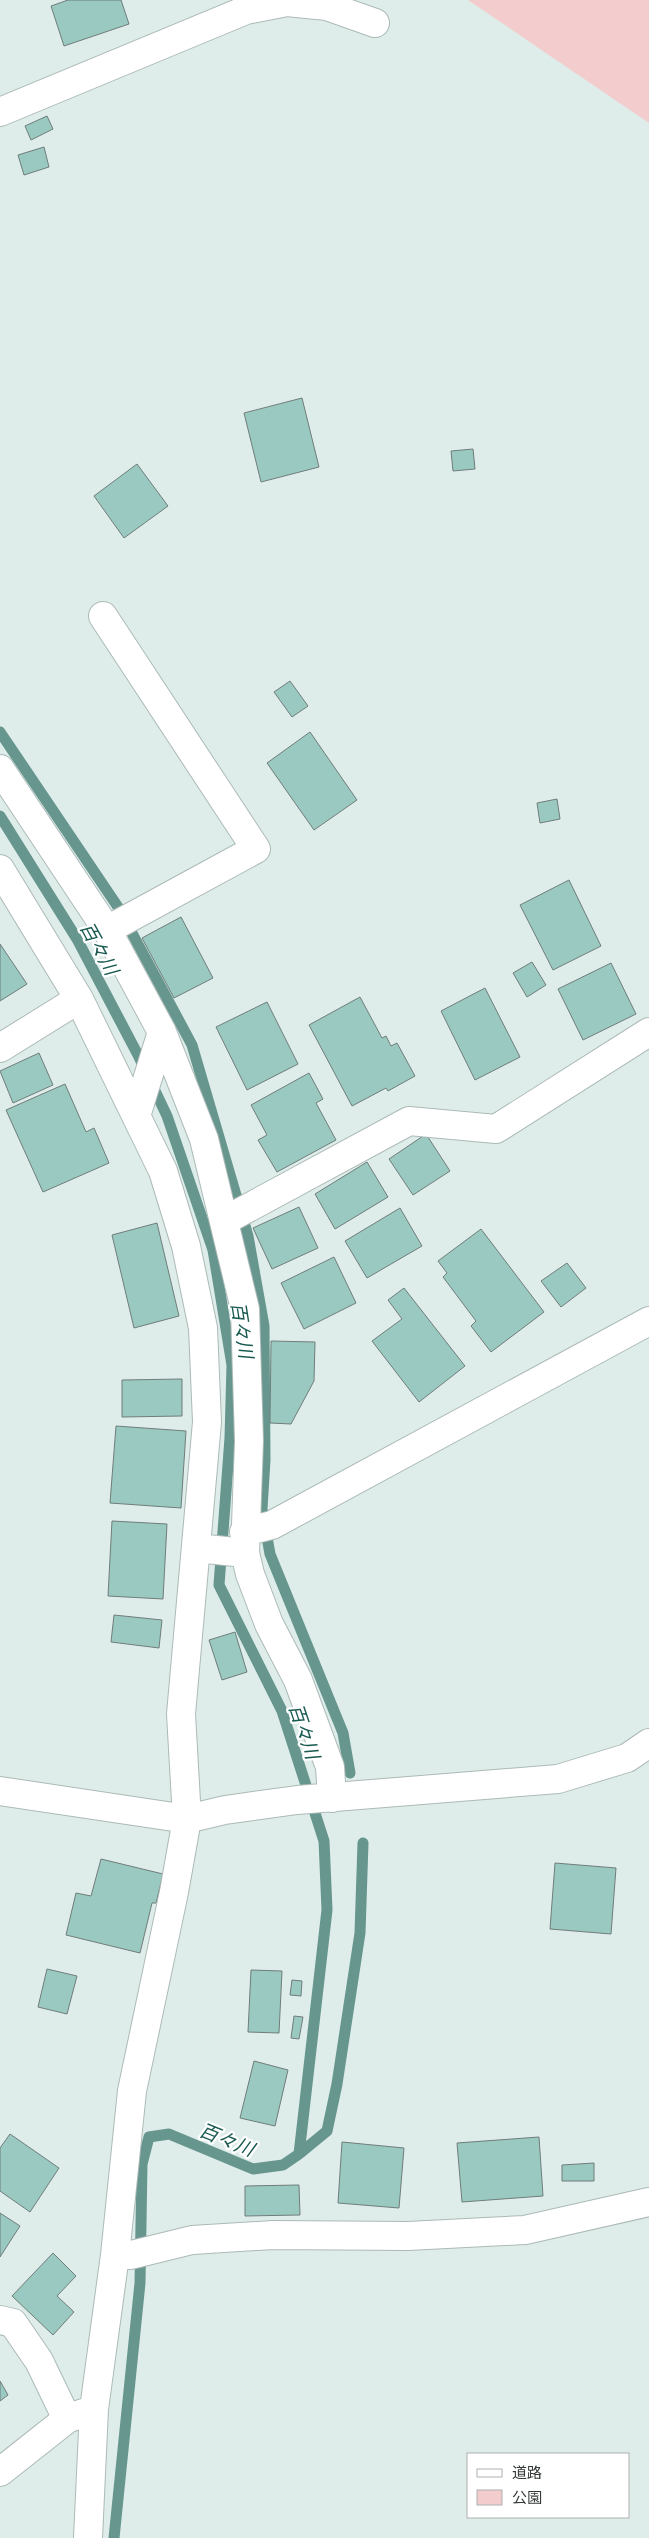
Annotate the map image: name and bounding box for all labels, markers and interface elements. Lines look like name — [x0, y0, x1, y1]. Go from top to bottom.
water label: 百々川 — [76, 917, 125, 980]
water label: 百々川 — [227, 1300, 259, 1362]
water label: 百々川 — [285, 1700, 326, 1764]
water label: 百々川 — [196, 2118, 260, 2161]
legend — [467, 2453, 629, 2518]
text: 道路 — [512, 2463, 542, 2481]
text: 公園 — [512, 2488, 542, 2506]

